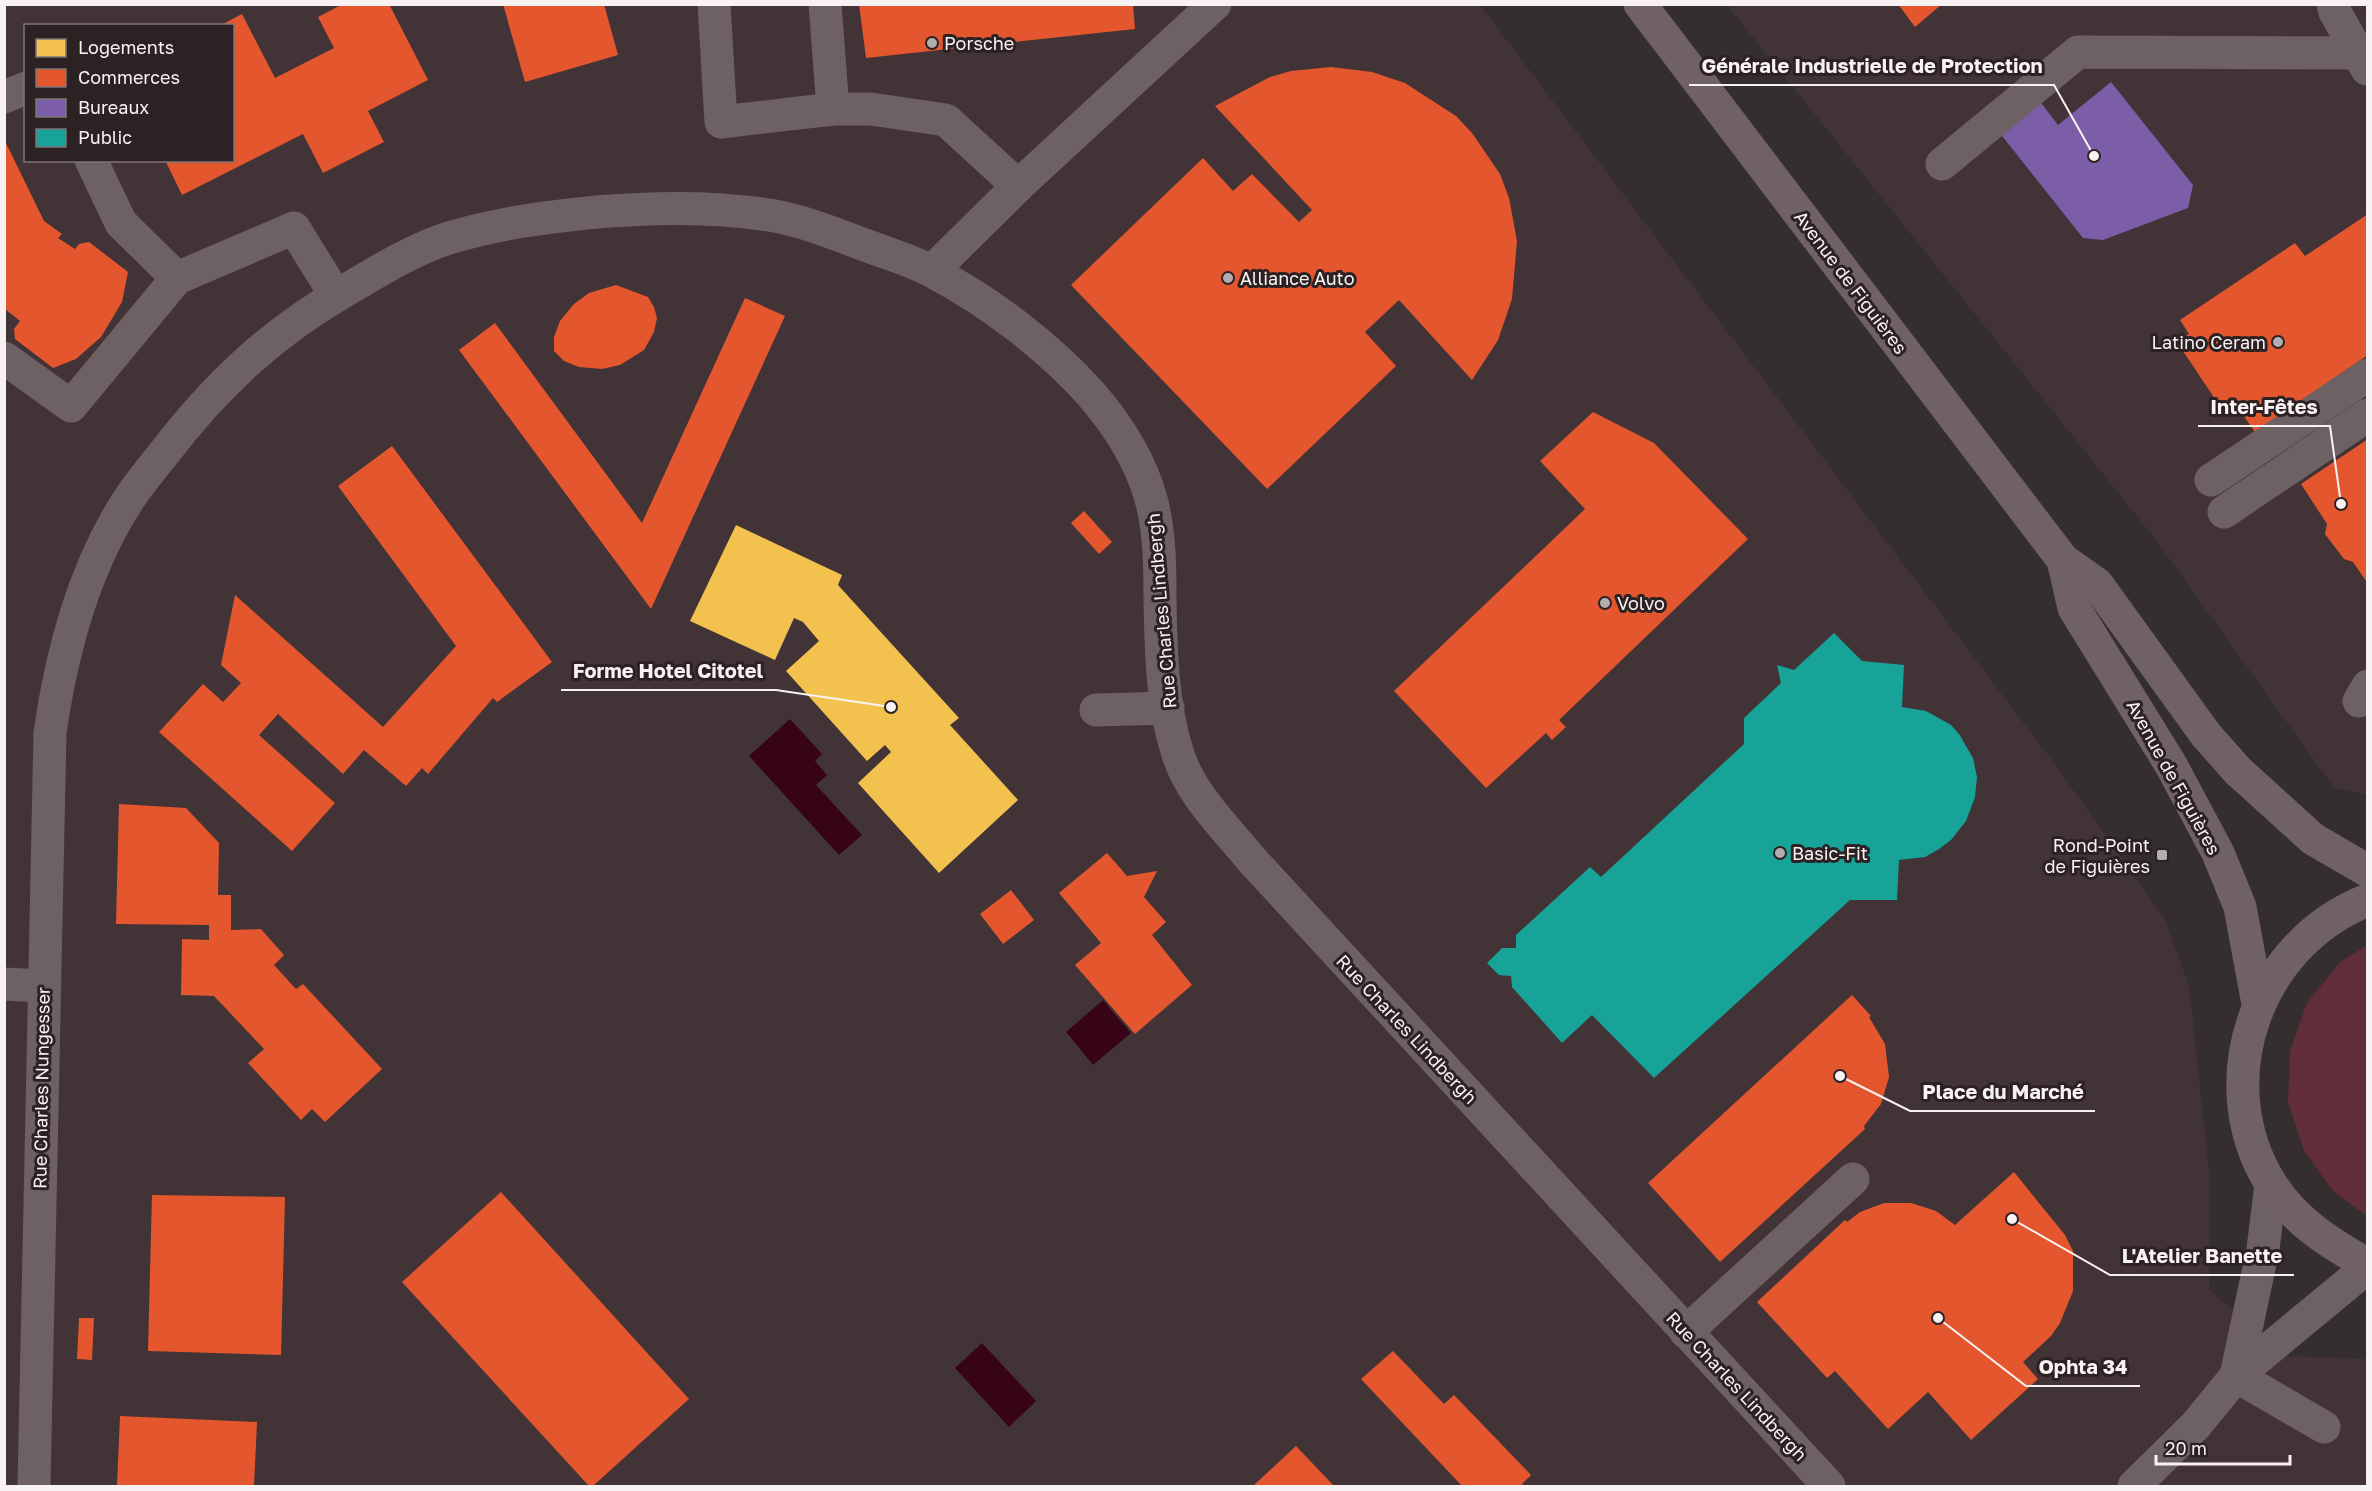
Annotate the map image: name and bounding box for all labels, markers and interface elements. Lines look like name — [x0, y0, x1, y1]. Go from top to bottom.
legend — [24, 24, 234, 162]
place label: Porsche — [944, 32, 1014, 54]
text: Logements — [78, 36, 174, 58]
marker: Porsche — [925, 36, 939, 50]
callout: Générale Industrielle de Protection — [1689, 47, 2054, 85]
text: Générale Industrielle de Protection — [1701, 53, 2043, 77]
text: Commerces — [78, 66, 180, 88]
text: Bureaux — [78, 96, 149, 118]
text: Public — [78, 126, 132, 148]
street label: Avenue de Figuières — [1790, 206, 1912, 358]
place label: Alliance Auto — [1240, 267, 1355, 289]
marker: Alliance Auto — [1221, 271, 1235, 285]
place label: Latino Ceram — [2152, 331, 2266, 353]
marker: Latino Ceram — [2271, 335, 2285, 349]
callout: Inter-Fêtes — [2198, 388, 2330, 426]
text: Inter-Fêtes — [2210, 394, 2318, 418]
street label: Rue Charles Lindbergh — [1142, 512, 1180, 710]
place label: Volvo — [1617, 592, 1665, 614]
marker: Volvo — [1598, 596, 1612, 610]
callout: Forme Hotel Citotel — [561, 652, 776, 690]
text: Forme Hotel Citotel — [573, 658, 764, 682]
street label: Avenue de Figuières — [2122, 696, 2226, 858]
place label: Rond-Point de Figuières — [2044, 834, 2150, 877]
place label: Basic-Fit — [1792, 842, 1868, 864]
marker: Basic-Fit — [1773, 846, 1787, 860]
marker: Rond-Point de Figuières — [2155, 848, 2169, 862]
street label: Rue Charles Lindbergh — [1332, 950, 1482, 1108]
street label: Rue Charles Nungesser — [28, 987, 54, 1189]
callout: Place du Marché — [1910, 1073, 2095, 1111]
text: Place du Marché — [1922, 1079, 2084, 1103]
callout: L'Atelier Banette — [2110, 1237, 2294, 1275]
text: L'Atelier Banette — [2122, 1243, 2282, 1267]
street label: Rue Charles Lindbergh — [1662, 1307, 1812, 1465]
callout: Ophta 34 — [2026, 1348, 2140, 1386]
text: Ophta 34 — [2038, 1354, 2128, 1378]
scale bar — [2156, 1428, 2290, 1466]
text: 20 m — [2165, 1437, 2207, 1459]

